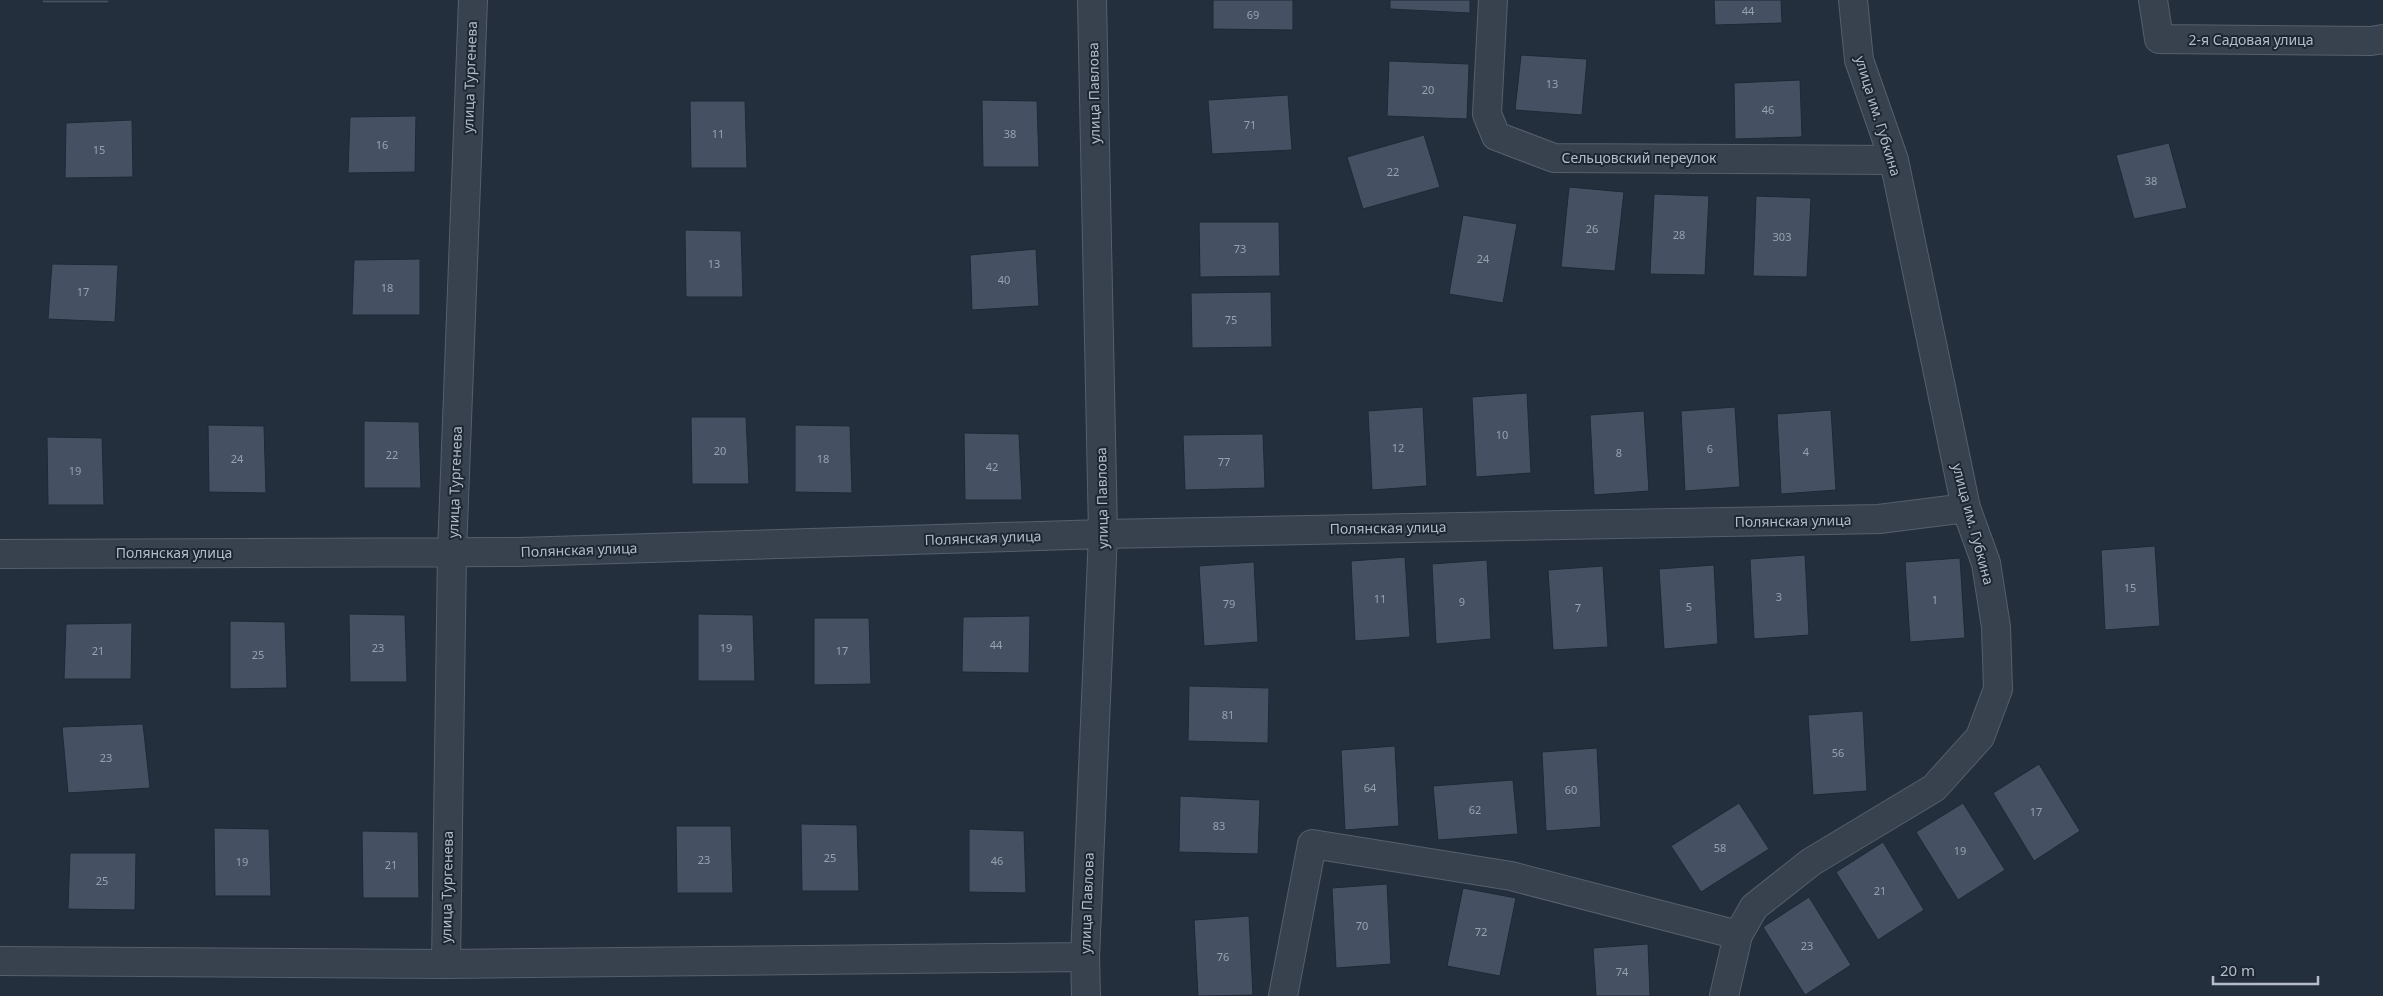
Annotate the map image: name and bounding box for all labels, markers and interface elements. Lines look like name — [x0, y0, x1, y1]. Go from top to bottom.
house number: 44 — [1742, 3, 1755, 18]
house number: 69 — [1247, 7, 1259, 22]
street label: улица Тургенева — [458, 21, 481, 133]
street label: 2-я Садовая улица — [2189, 30, 2313, 49]
street label: улица Павлова — [1083, 42, 1104, 144]
street label: улица им. Губкина — [1851, 53, 1906, 178]
house number: 13 — [1546, 76, 1558, 91]
house number: 20 — [1422, 82, 1434, 97]
house number: 46 — [1762, 102, 1774, 117]
house number: 71 — [1244, 117, 1256, 132]
house number: 11 — [712, 126, 724, 141]
house number: 38 — [1004, 126, 1016, 141]
house number: 16 — [376, 137, 388, 152]
house number: 15 — [93, 142, 105, 157]
street label: Сельцовский переулок — [1561, 148, 1717, 167]
house number: 22 — [1387, 164, 1399, 179]
house number: 38 — [2145, 173, 2157, 188]
house number: 26 — [1586, 221, 1598, 236]
house number: 28 — [1673, 227, 1685, 242]
house number: 303 — [1773, 229, 1791, 244]
house number: 73 — [1234, 241, 1246, 256]
house number: 24 — [1477, 251, 1490, 266]
house number: 13 — [708, 256, 720, 271]
house number: 40 — [998, 272, 1010, 287]
house number: 18 — [381, 280, 393, 295]
house number: 17 — [77, 284, 89, 299]
house number: 75 — [1225, 312, 1237, 327]
street label: улица Тургенева — [443, 426, 466, 538]
house number: 10 — [1496, 427, 1508, 442]
house number: 12 — [1392, 440, 1404, 455]
house number: 6 — [1707, 441, 1713, 456]
house number: 20 — [714, 443, 726, 458]
house number: 4 — [1803, 444, 1810, 459]
house number: 8 — [1616, 445, 1622, 460]
house number: 22 — [386, 447, 398, 462]
street label: улица Павлова — [1091, 447, 1112, 549]
house number: 24 — [231, 451, 244, 466]
house number: 18 — [817, 451, 829, 466]
house number: 77 — [1218, 454, 1230, 469]
house number: 42 — [986, 459, 998, 474]
street label: улица им. Губкина — [1948, 461, 1999, 587]
house number: 19 — [69, 463, 81, 478]
street label: Полянская улица — [1734, 510, 1852, 531]
street label: Полянская улица — [1329, 517, 1447, 538]
street label: Полянская улица — [924, 526, 1042, 549]
street label: Полянская улица — [520, 538, 638, 561]
street label: Полянская улица — [116, 543, 232, 562]
house number: 15 — [2124, 580, 2136, 595]
house number: 3 — [1776, 589, 1782, 604]
house number: 11 — [1374, 591, 1386, 606]
house number: 1 — [1932, 592, 1938, 607]
house number: 9 — [1459, 594, 1465, 609]
house number: 79 — [1223, 596, 1235, 611]
house number: 5 — [1686, 599, 1692, 614]
house number: 7 — [1575, 600, 1581, 615]
house number: 44 — [990, 637, 1003, 652]
house number: 23 — [372, 640, 384, 655]
house number: 19 — [720, 640, 732, 655]
house number: 21 — [92, 643, 104, 658]
house number: 17 — [836, 643, 848, 658]
house number: 25 — [252, 647, 264, 662]
house number: 81 — [1222, 707, 1234, 722]
house number: 56 — [1832, 745, 1844, 760]
house number: 23 — [100, 750, 112, 765]
house number: 64 — [1364, 780, 1377, 795]
house number: 60 — [1565, 782, 1577, 797]
house number: 62 — [1469, 802, 1481, 817]
house number: 17 — [2030, 804, 2042, 819]
house number: 83 — [1213, 818, 1225, 833]
street label: улица Тургенева — [436, 831, 457, 943]
house number: 58 — [1714, 840, 1726, 855]
house number: 19 — [1954, 843, 1966, 858]
house number: 25 — [824, 850, 836, 865]
house number: 23 — [698, 852, 710, 867]
street label: улица Павлова — [1075, 852, 1098, 954]
house number: 46 — [991, 853, 1003, 868]
house number: 19 — [236, 854, 248, 869]
house number: 21 — [385, 857, 397, 872]
house number: 25 — [96, 873, 108, 888]
house number: 21 — [1874, 883, 1886, 898]
house number: 70 — [1356, 918, 1368, 933]
house number: 72 — [1475, 924, 1487, 939]
house number: 23 — [1801, 938, 1813, 953]
house number: 76 — [1217, 949, 1229, 964]
scale bar — [2213, 954, 2318, 986]
text: 20 m — [2220, 960, 2255, 980]
house number: 74 — [1616, 964, 1629, 979]

